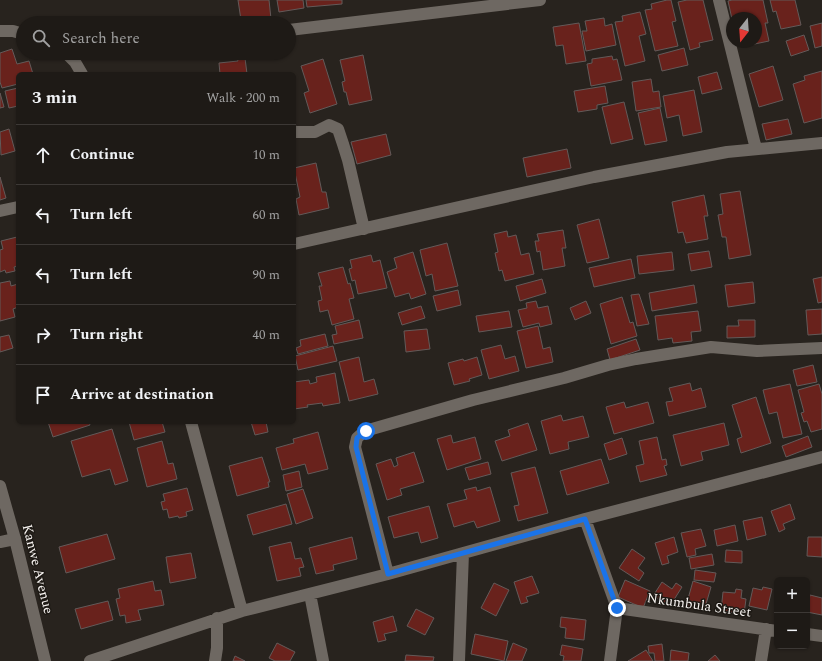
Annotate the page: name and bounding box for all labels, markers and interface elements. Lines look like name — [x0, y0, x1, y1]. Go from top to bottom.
north arrow — [726, 12, 762, 48]
search box — [16, 16, 296, 60]
icon: search — [30, 27, 52, 49]
text: Search here — [62, 27, 140, 50]
text: 3 min — [32, 85, 77, 111]
text: Walk · 200 m — [206, 88, 280, 108]
text: Continue — [70, 143, 135, 166]
icon: ahead — [32, 144, 54, 166]
text: 10 m — [253, 145, 280, 165]
text: Turn left — [70, 203, 132, 226]
icon: left — [32, 204, 54, 226]
text: 60 m — [253, 205, 280, 225]
text: Turn left — [70, 263, 132, 286]
icon: left — [32, 264, 54, 286]
text: 90 m — [253, 265, 280, 285]
text: Turn right — [70, 323, 143, 346]
icon: right — [32, 324, 54, 346]
text: 40 m — [253, 325, 280, 345]
text: Arrive at destination — [70, 383, 214, 406]
icon: arrive — [32, 384, 54, 406]
route start — [357, 422, 375, 440]
street label: Kanwe Avenue — [17, 522, 59, 616]
map controls — [774, 577, 810, 649]
button: + — [774, 577, 810, 613]
street label: Nkumbula Street — [645, 587, 753, 623]
route end — [608, 599, 626, 617]
button: − — [774, 613, 810, 649]

